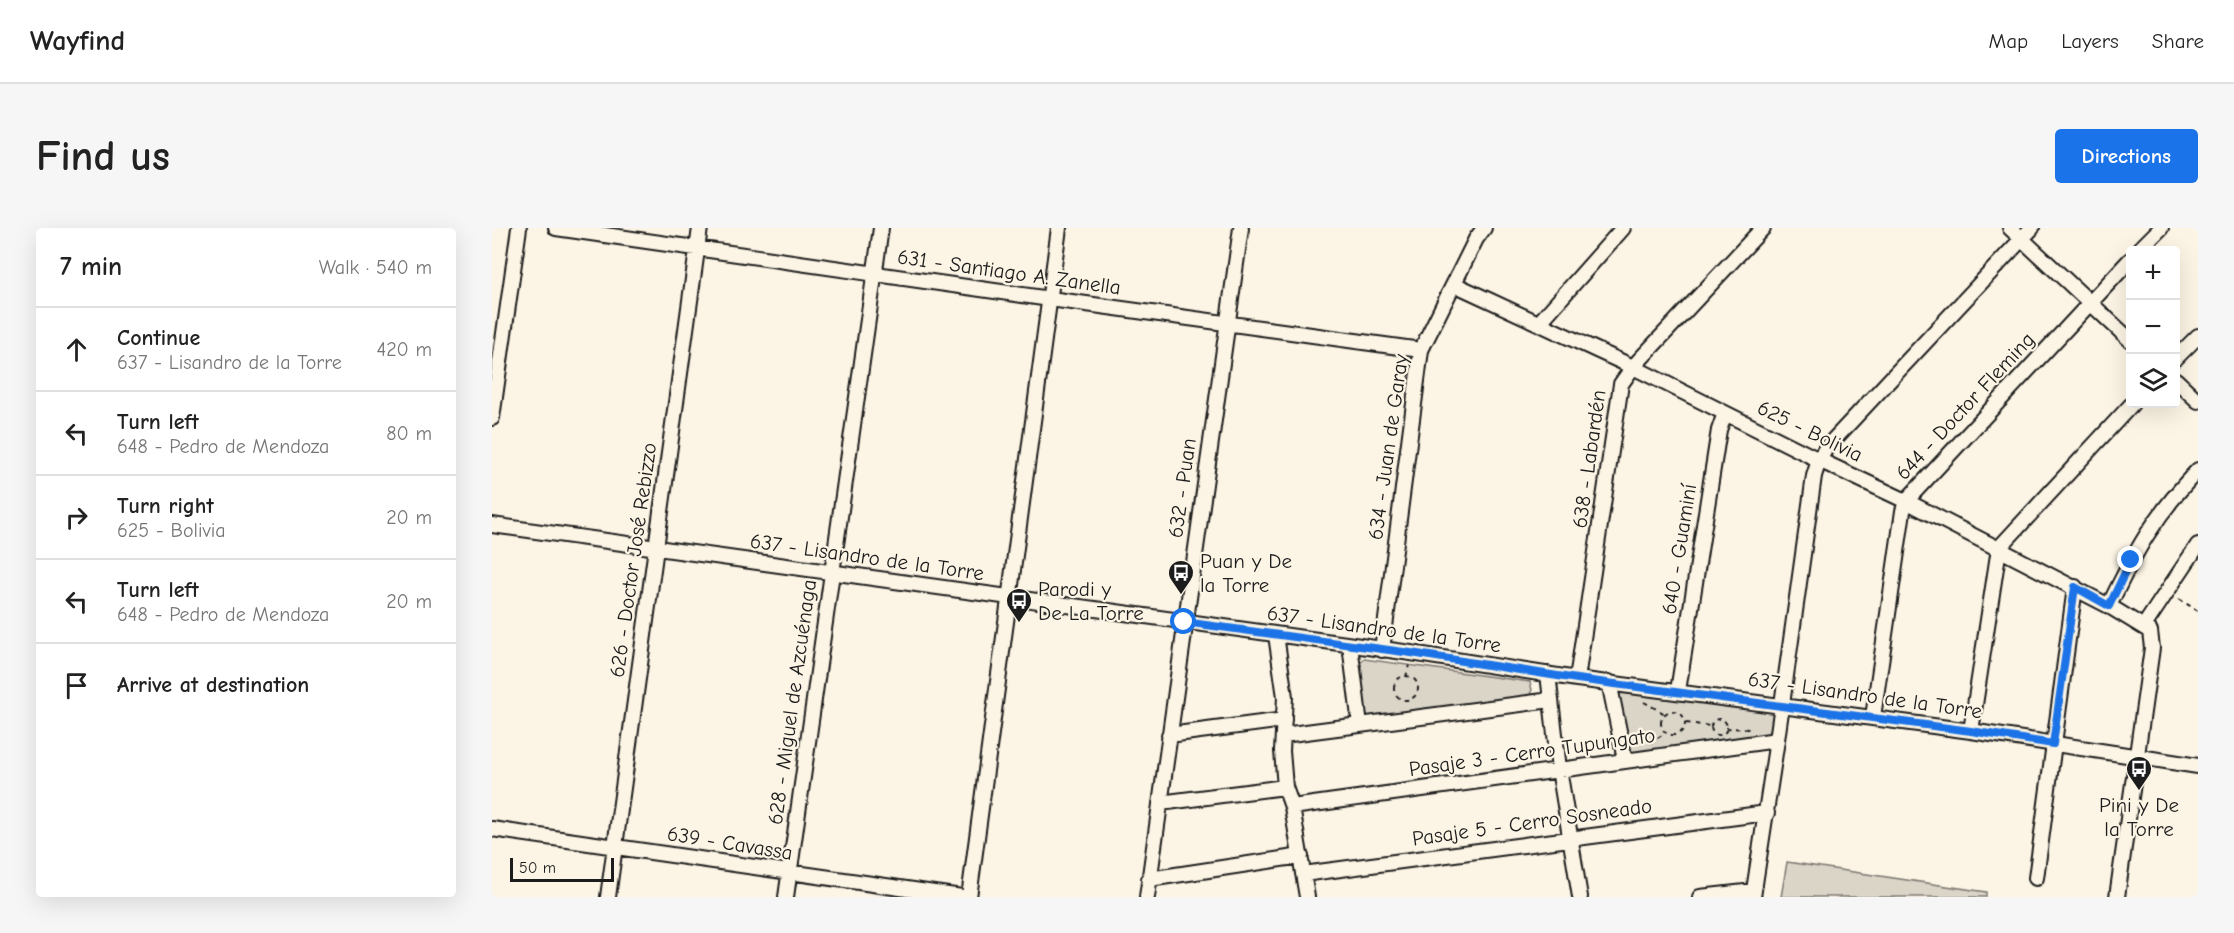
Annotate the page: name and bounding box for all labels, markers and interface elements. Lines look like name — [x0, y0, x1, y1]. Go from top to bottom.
text: Wayfind — [30, 25, 125, 57]
text: Map — [1989, 29, 2028, 53]
text: Layers — [2061, 29, 2119, 53]
text: Share — [2152, 29, 2204, 53]
button: Directions — [2055, 129, 2198, 183]
text: Find us — [36, 132, 170, 181]
street label: 631 - Santiago A. Zanella — [896, 244, 1122, 300]
map controls — [2126, 246, 2180, 408]
button: + — [2126, 246, 2180, 300]
text: 7 min — [60, 252, 122, 282]
text: Walk · 540 m — [319, 256, 432, 279]
button: − — [2126, 300, 2180, 354]
text: Continue — [117, 325, 200, 351]
street label: 644 - Doctor Fleming — [1891, 327, 2039, 485]
icon: ahead — [60, 333, 93, 366]
text: 420 m — [376, 338, 432, 361]
text: 637 - Lisandro de la Torre — [117, 351, 342, 374]
street label: 634 - Juan de Garay — [1363, 352, 1413, 541]
button: layers — [2126, 354, 2180, 408]
street label: 638 - Labardén — [1567, 388, 1611, 530]
street label: 625 - Bolivia — [1753, 395, 1867, 467]
text: Turn left — [117, 409, 199, 435]
icon: left — [60, 417, 93, 450]
text: 80 m — [386, 422, 432, 445]
text: 648 - Pedro de Mendoza — [117, 435, 329, 458]
street label: 632 - Puan — [1163, 437, 1201, 539]
street label: 626 - Doctor José Rebizzo — [605, 441, 661, 679]
street label: 640 - Guaminí — [1657, 482, 1701, 616]
text: Turn right — [117, 493, 214, 519]
icon: right — [60, 501, 93, 534]
text: 20 m — [386, 506, 432, 529]
text: 625 - Bolivia — [117, 519, 226, 542]
street label: 637 - Lisandro de la Torre — [748, 529, 986, 585]
route end — [2117, 546, 2143, 572]
place label: Puan y De la Torre — [1200, 549, 1292, 597]
bus stop icon: Puan y De la Torre — [1166, 558, 1196, 596]
text: Turn left — [117, 577, 199, 603]
place label: Parodi y De La Torre — [1038, 577, 1144, 625]
street label: 628 - Miguel de Azcuénaga — [763, 578, 821, 826]
icon: left — [60, 585, 93, 618]
bus stop icon: Parodi y De La Torre — [1004, 586, 1034, 624]
text: 20 m — [386, 590, 432, 613]
street label: 637 - Lisandro de la Torre — [1265, 601, 1503, 657]
text: 648 - Pedro de Mendoza — [117, 603, 329, 626]
route start — [1170, 608, 1196, 634]
street label: 637 - Lisandro de la Torre — [1746, 667, 1984, 723]
icon: arrive — [60, 669, 93, 702]
text: Arrive at destination — [117, 672, 309, 698]
street label: Pasaje 3 - Cerro Tupungato — [1407, 723, 1657, 781]
bus stop icon: Pini y De la Torre — [2124, 754, 2154, 792]
street label: Pasaje 5 - Cerro Sosneado — [1411, 793, 1653, 851]
place label: Pini y De la Torre — [2099, 793, 2179, 841]
street label: 639 - Cavassa — [665, 821, 795, 865]
scale bar — [510, 855, 614, 882]
text: 50 m — [519, 859, 556, 877]

